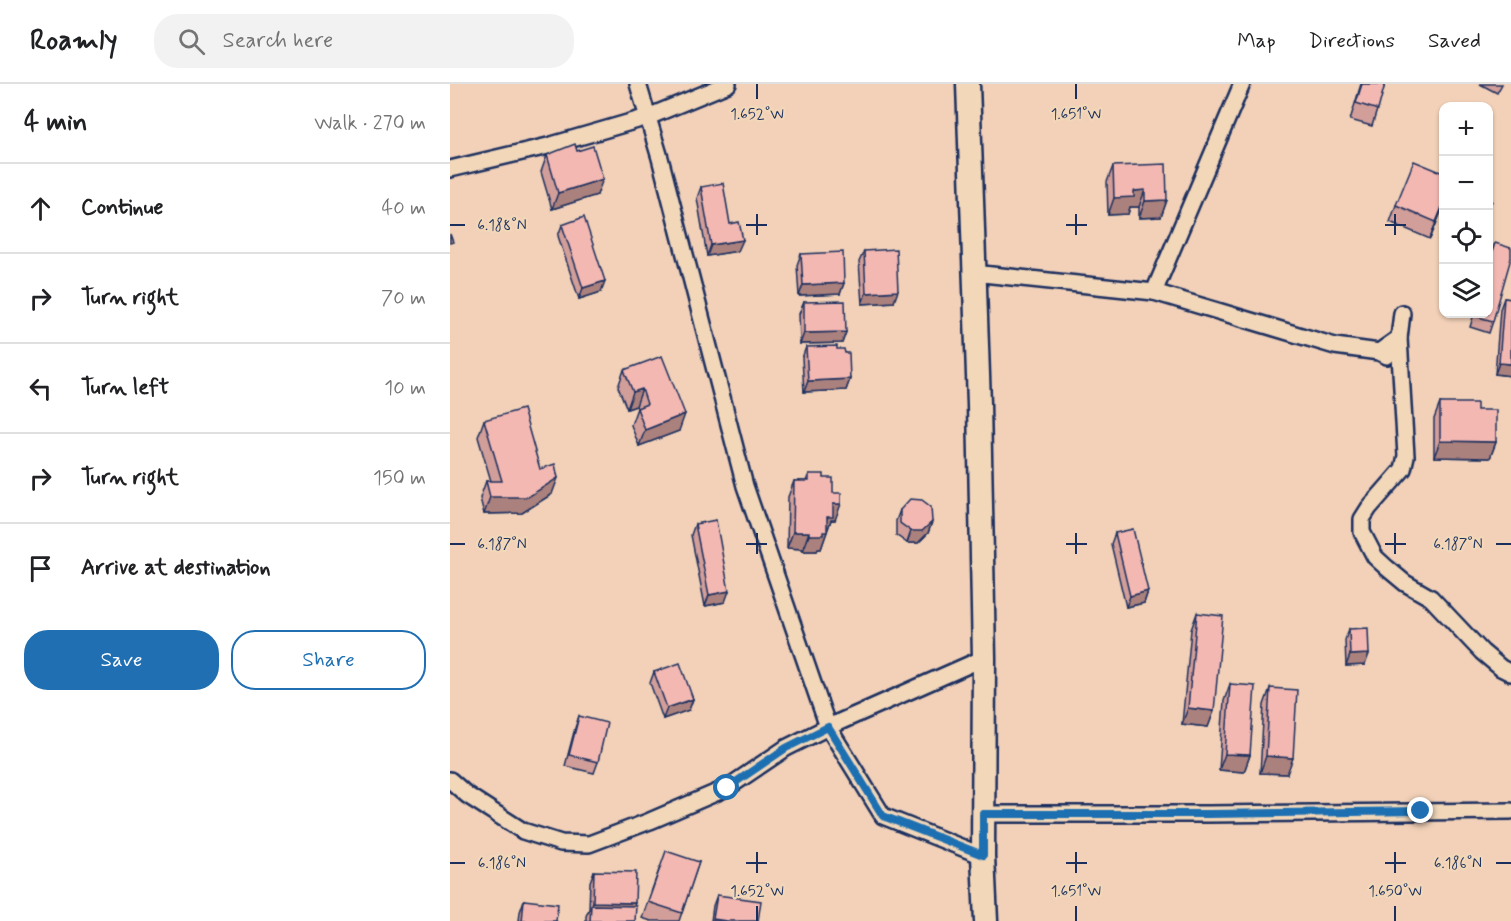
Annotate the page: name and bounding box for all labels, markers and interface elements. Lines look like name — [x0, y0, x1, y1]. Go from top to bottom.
search box — [154, 14, 574, 68]
text: Roamly — [30, 23, 118, 60]
icon: search — [175, 25, 208, 58]
text: Search here — [223, 27, 333, 55]
text: Map — [1237, 27, 1276, 55]
text: Directions — [1309, 27, 1395, 55]
text: Saved — [1428, 27, 1481, 55]
map controls — [1439, 102, 1493, 318]
button: + — [1439, 102, 1493, 156]
text: 1.652°W — [730, 105, 784, 125]
text: 1.651°W — [1051, 105, 1101, 125]
text: 4 min — [24, 106, 87, 140]
text: Walk · 270 m — [314, 110, 426, 137]
button: − — [1439, 156, 1493, 210]
icon: ahead — [24, 192, 57, 225]
text: Continue — [81, 194, 163, 222]
text: 40 m — [382, 195, 426, 222]
button: locate — [1439, 210, 1493, 264]
text: 6.188°N — [477, 216, 527, 236]
button: layers — [1439, 264, 1493, 318]
icon: right — [24, 282, 57, 315]
text: Turn right — [81, 284, 179, 312]
text: 70 m — [381, 285, 426, 312]
icon: left — [24, 372, 57, 405]
text: Turn left — [81, 374, 169, 402]
text: 10 m — [384, 375, 426, 402]
icon: right — [24, 462, 57, 495]
text: Turn right — [81, 464, 179, 492]
text: 150 m — [373, 465, 426, 492]
text: 6.187°N — [477, 535, 527, 555]
text: 6.187°N — [1433, 535, 1483, 555]
icon: arrive — [24, 552, 57, 585]
text: Arrive at destination — [81, 554, 271, 582]
button: Save — [24, 630, 219, 690]
button: Share — [231, 630, 426, 690]
route start — [713, 774, 739, 800]
route end — [1407, 797, 1433, 823]
text: 6.186°N — [478, 854, 526, 874]
text: 6.186°N — [1434, 854, 1482, 874]
text: 1.652°W — [730, 882, 784, 902]
text: 1.651°W — [1051, 882, 1101, 902]
text: 1.650°W — [1368, 882, 1422, 902]

